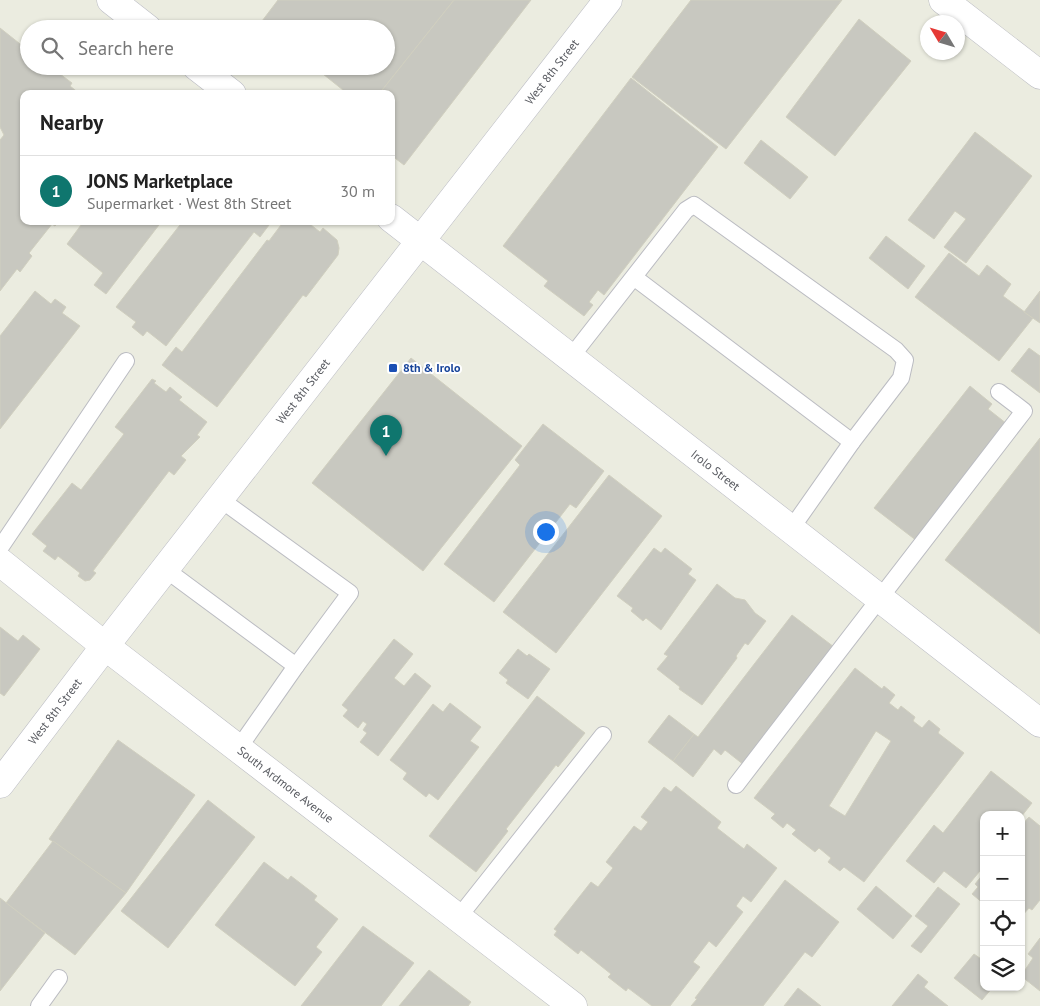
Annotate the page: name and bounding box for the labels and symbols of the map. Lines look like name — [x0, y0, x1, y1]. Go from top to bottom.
north arrow — [920, 15, 965, 60]
street label: West 8th Street — [521, 36, 582, 107]
street label: West 8th Street — [273, 355, 333, 427]
place label: 8th & Irolo — [403, 360, 461, 375]
marker: 8th & Irolo — [387, 362, 399, 374]
pin: 1 — [370, 415, 402, 456]
street label: Irolo Street — [688, 446, 743, 494]
your location — [533, 519, 559, 545]
street label: West 8th Street — [25, 675, 85, 747]
street label: South Ardmore Avenue — [235, 743, 337, 826]

